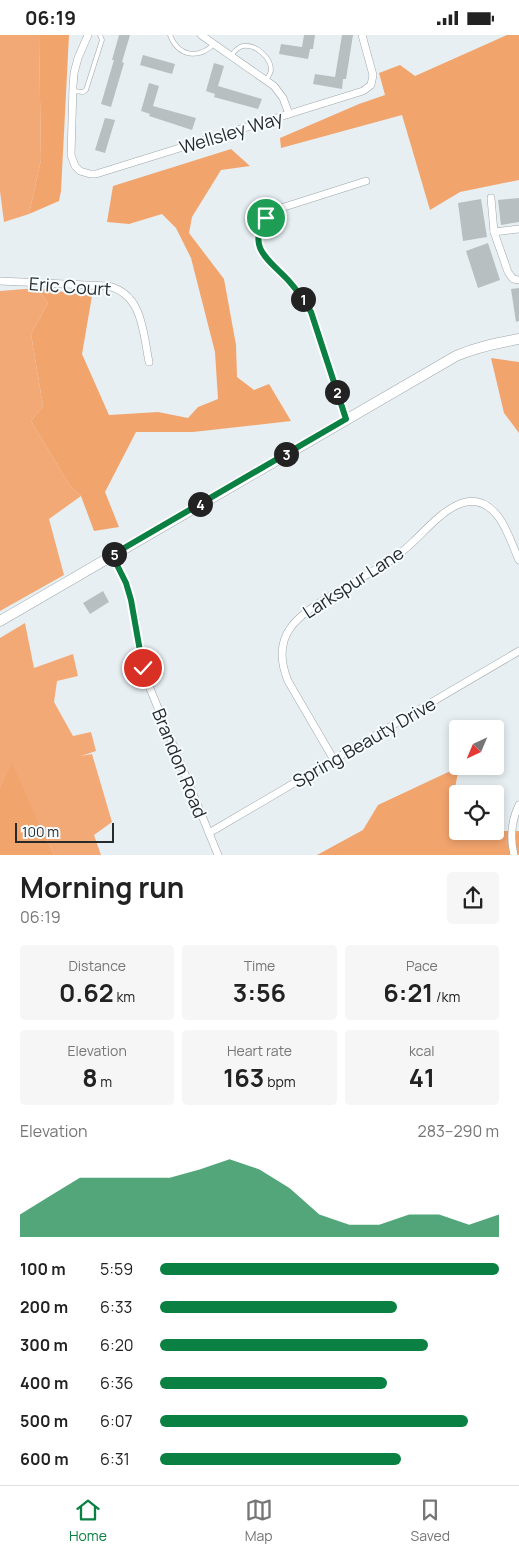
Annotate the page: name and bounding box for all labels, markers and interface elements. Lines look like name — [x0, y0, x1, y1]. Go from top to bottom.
text: 06:19 — [25, 5, 76, 31]
street label: Wellsley Way — [176, 105, 286, 159]
pin — [245, 197, 287, 239]
icon: arrive — [252, 204, 280, 232]
street label: Eric Court — [28, 271, 112, 301]
pin: 1 — [290, 287, 316, 311]
text: 1 — [300, 290, 307, 309]
pin: 2 — [324, 379, 350, 405]
text: 2 — [333, 383, 342, 402]
pin: 3 — [274, 441, 298, 467]
text: 3 — [282, 445, 291, 464]
pin: 4 — [188, 491, 212, 517]
text: 4 — [196, 495, 205, 514]
street label: Larkspur Lane — [298, 540, 408, 624]
pin: 5 — [102, 541, 126, 567]
text: 5 — [110, 545, 119, 564]
pin — [122, 647, 164, 689]
icon: check — [129, 654, 157, 682]
street label: Spring Beauty Drive — [288, 691, 440, 793]
street label: Brandon Road — [147, 705, 213, 821]
north arrow — [449, 720, 504, 775]
map controls — [449, 720, 504, 840]
button: locate — [449, 785, 504, 840]
scale bar — [15, 820, 114, 843]
text: 100 m — [22, 822, 59, 841]
text: Morning run — [20, 868, 184, 906]
button: share — [447, 872, 499, 924]
text: 06:19 — [20, 906, 61, 928]
text: Distance — [68, 956, 126, 975]
text: Time — [244, 956, 275, 975]
text: Pace — [406, 956, 438, 975]
text: 0.62 — [59, 975, 114, 1010]
text: 3:56 — [233, 975, 286, 1010]
text: 6:21 — [383, 975, 433, 1010]
text: km — [114, 987, 135, 1006]
text: /km — [433, 987, 460, 1006]
text: Elevation — [68, 1041, 127, 1060]
text: Heart rate — [227, 1041, 292, 1060]
text: kcal — [409, 1041, 435, 1060]
text: 8 — [82, 1060, 97, 1095]
text: 163 — [223, 1060, 264, 1095]
text: 41 — [409, 1060, 435, 1095]
text: m — [97, 1072, 112, 1091]
text: bpm — [264, 1072, 296, 1091]
text: Elevation — [20, 1120, 88, 1142]
text: 283–290 m — [418, 1120, 499, 1142]
text: 100 m — [20, 1258, 66, 1280]
text: 5:59 — [100, 1258, 133, 1280]
text: 200 m — [20, 1296, 68, 1318]
text: 6:33 — [100, 1296, 132, 1318]
text: 300 m — [20, 1334, 68, 1356]
text: 6:20 — [100, 1334, 134, 1356]
text: 400 m — [20, 1372, 68, 1394]
text: 6:36 — [100, 1372, 134, 1394]
text: 500 m — [20, 1410, 68, 1432]
text: 6:07 — [100, 1410, 133, 1432]
text: 600 m — [20, 1448, 69, 1470]
text: 6:31 — [100, 1448, 130, 1470]
tab: Home — [69, 1496, 107, 1545]
tab: Map — [245, 1496, 273, 1545]
tab: Saved — [411, 1496, 450, 1545]

